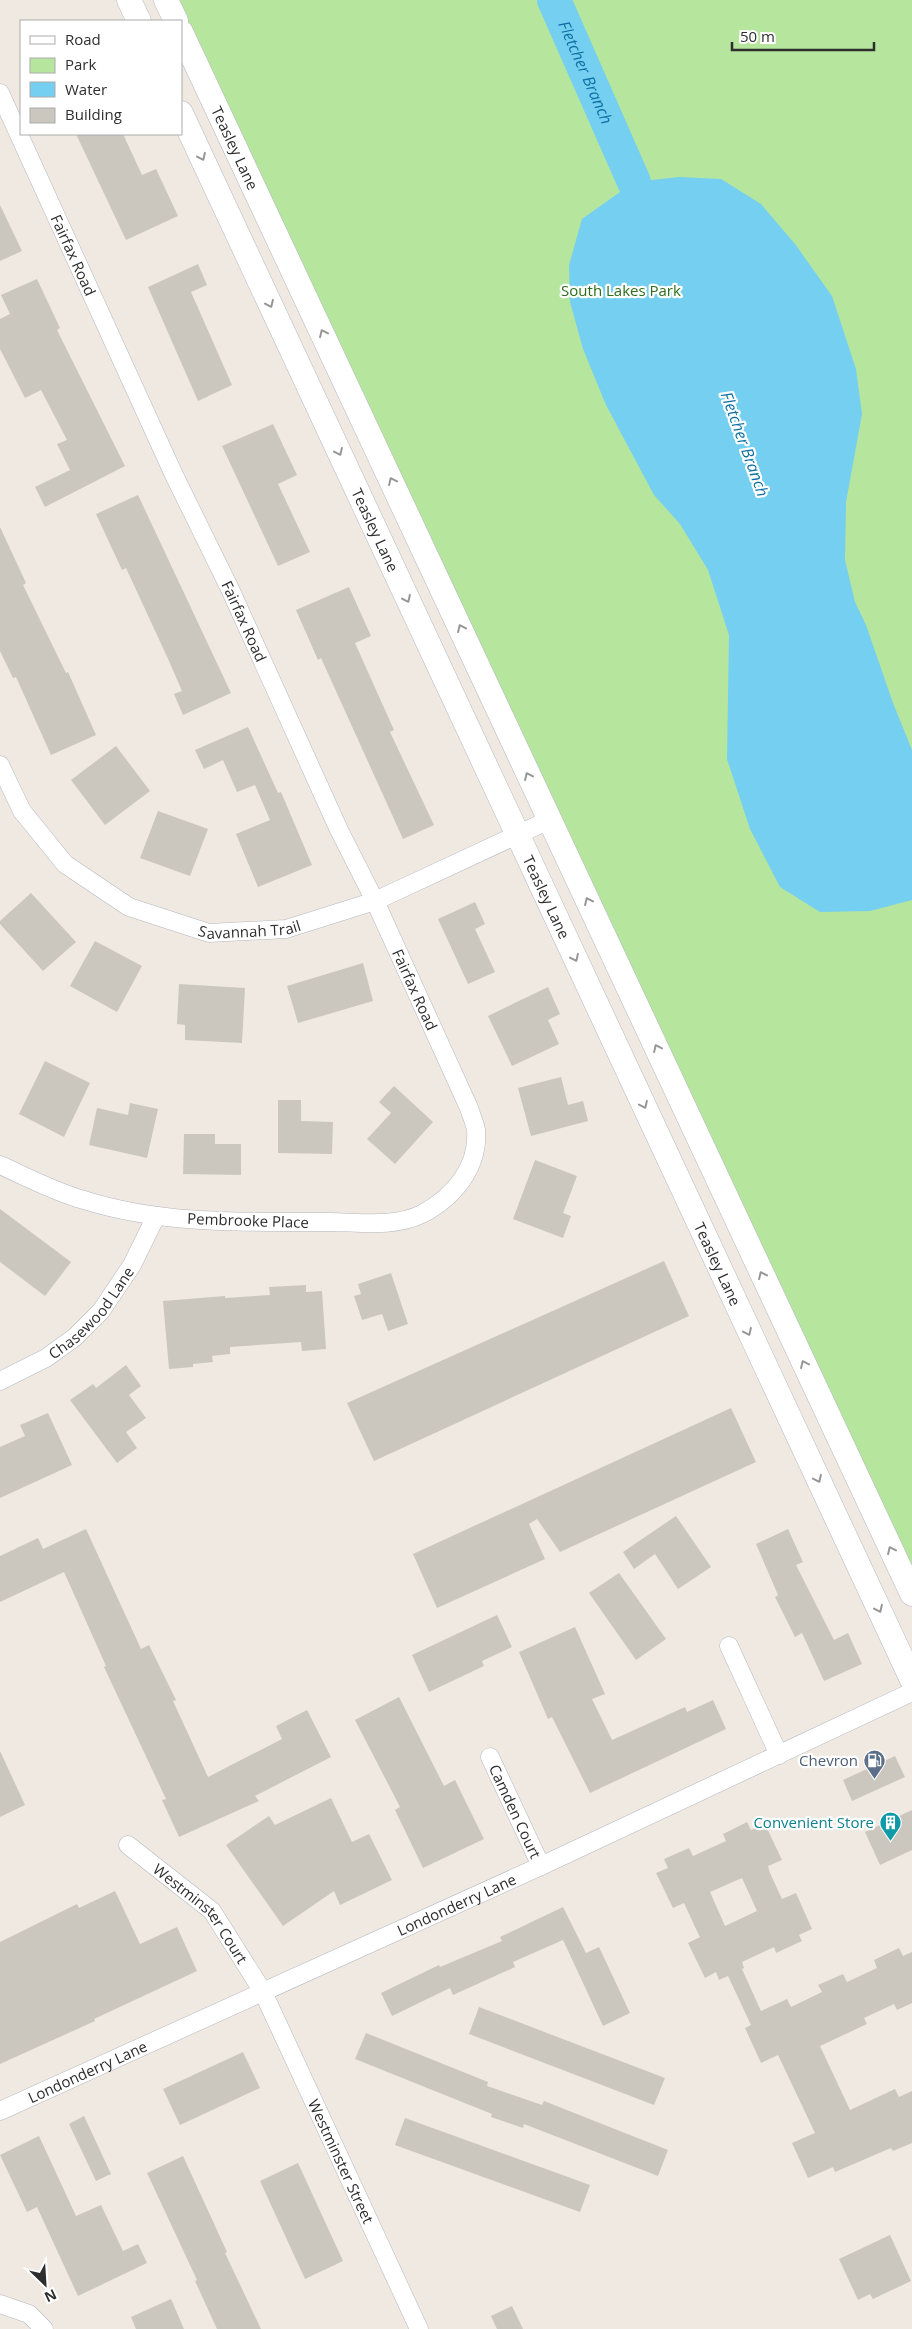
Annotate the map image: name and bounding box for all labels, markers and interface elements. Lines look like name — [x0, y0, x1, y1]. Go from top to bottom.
water label: Fletcher Branch — [553, 17, 618, 127]
legend — [20, 20, 182, 135]
scale bar — [732, 20, 874, 52]
text: 50 m — [740, 26, 775, 46]
text: Road — [65, 29, 101, 49]
text: Park — [65, 54, 96, 74]
text: Water — [65, 79, 107, 99]
street label: Teasley Lane — [207, 103, 263, 193]
text: Building — [65, 104, 122, 124]
one-way arrow — [196, 152, 206, 161]
street label: Fairfax Road — [47, 211, 101, 299]
park label: South Lakes Park — [561, 280, 681, 300]
one-way arrow — [264, 299, 275, 308]
one-way arrow — [319, 330, 329, 339]
water label: Fletcher Branch — [716, 388, 774, 500]
one-way arrow — [333, 447, 343, 456]
one-way arrow — [387, 477, 398, 486]
street label: Teasley Lane — [347, 485, 403, 575]
street label: Fairfax Road — [217, 577, 272, 665]
one-way arrow — [401, 594, 412, 603]
one-way arrow — [456, 624, 467, 633]
one-way arrow — [525, 772, 535, 781]
street label: Teasley Lane — [519, 852, 575, 942]
one-way arrow — [583, 897, 594, 906]
street label: Savannah Trail — [196, 915, 303, 943]
street label: Fairfax Road — [388, 946, 442, 1033]
one-way arrow — [569, 953, 580, 962]
one-way arrow — [652, 1044, 663, 1053]
one-way arrow — [637, 1100, 648, 1109]
street label: Pembrooke Place — [187, 1208, 309, 1232]
street label: Teasley Lane — [690, 1219, 746, 1309]
street label: Chasewood Lane — [44, 1263, 138, 1363]
one-way arrow — [759, 1271, 769, 1280]
one-way arrow — [742, 1327, 753, 1336]
one-way arrow — [799, 1360, 810, 1369]
one-way arrow — [812, 1474, 822, 1483]
one-way arrow — [887, 1546, 898, 1555]
one-way arrow — [872, 1604, 883, 1613]
fuel station icon: Chevron — [862, 1748, 886, 1779]
place label: Chevron — [799, 1750, 858, 1770]
street label: Camden Court — [485, 1761, 546, 1862]
building icon: Convenient Store — [878, 1810, 902, 1841]
place label: Convenient Store — [753, 1812, 874, 1832]
street label: Westminster Court — [149, 1859, 252, 1967]
street label: Londonderry Lane — [394, 1869, 519, 1940]
street label: Londonderry Lane — [25, 2036, 150, 2107]
street label: Westminster Street — [304, 2096, 379, 2227]
north arrow — [20, 2259, 70, 2309]
text: N — [42, 2285, 60, 2307]

